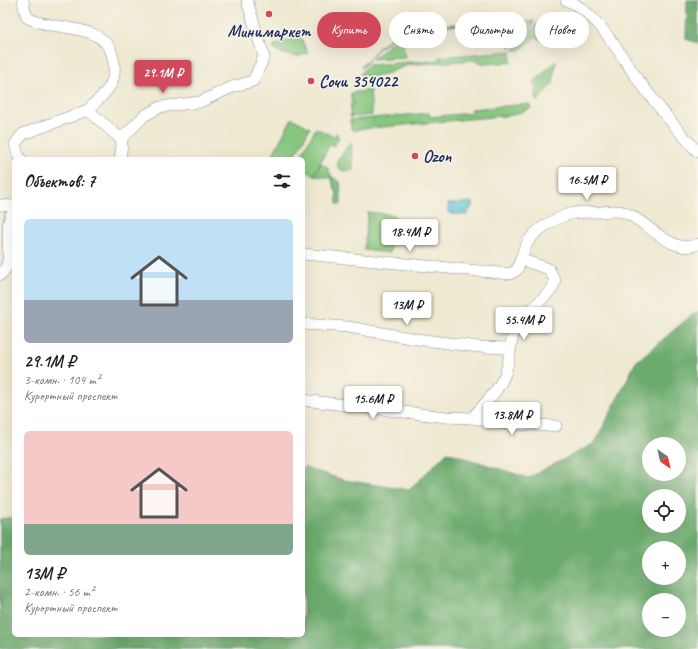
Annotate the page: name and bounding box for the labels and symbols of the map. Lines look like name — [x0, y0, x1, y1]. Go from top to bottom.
marker: Минимаркет — [264, 9, 274, 19]
place label: Минимаркет — [228, 21, 311, 42]
pin: 29.1M ₽ — [126, 60, 200, 94]
place label: Сочи 354022 — [319, 71, 399, 92]
marker: Сочи 354022 — [306, 76, 316, 86]
place label: Ozon — [423, 146, 453, 167]
marker: Ozon — [410, 151, 420, 161]
pin: 16.5M ₽ — [550, 167, 624, 201]
pin: 18.4M ₽ — [373, 219, 447, 253]
pin: 13M ₽ — [379, 292, 435, 326]
pin: 55.4M ₽ — [487, 307, 561, 341]
pin: 15.6M ₽ — [336, 386, 410, 420]
pin: 13.8M ₽ — [475, 402, 549, 436]
north arrow — [642, 437, 686, 481]

